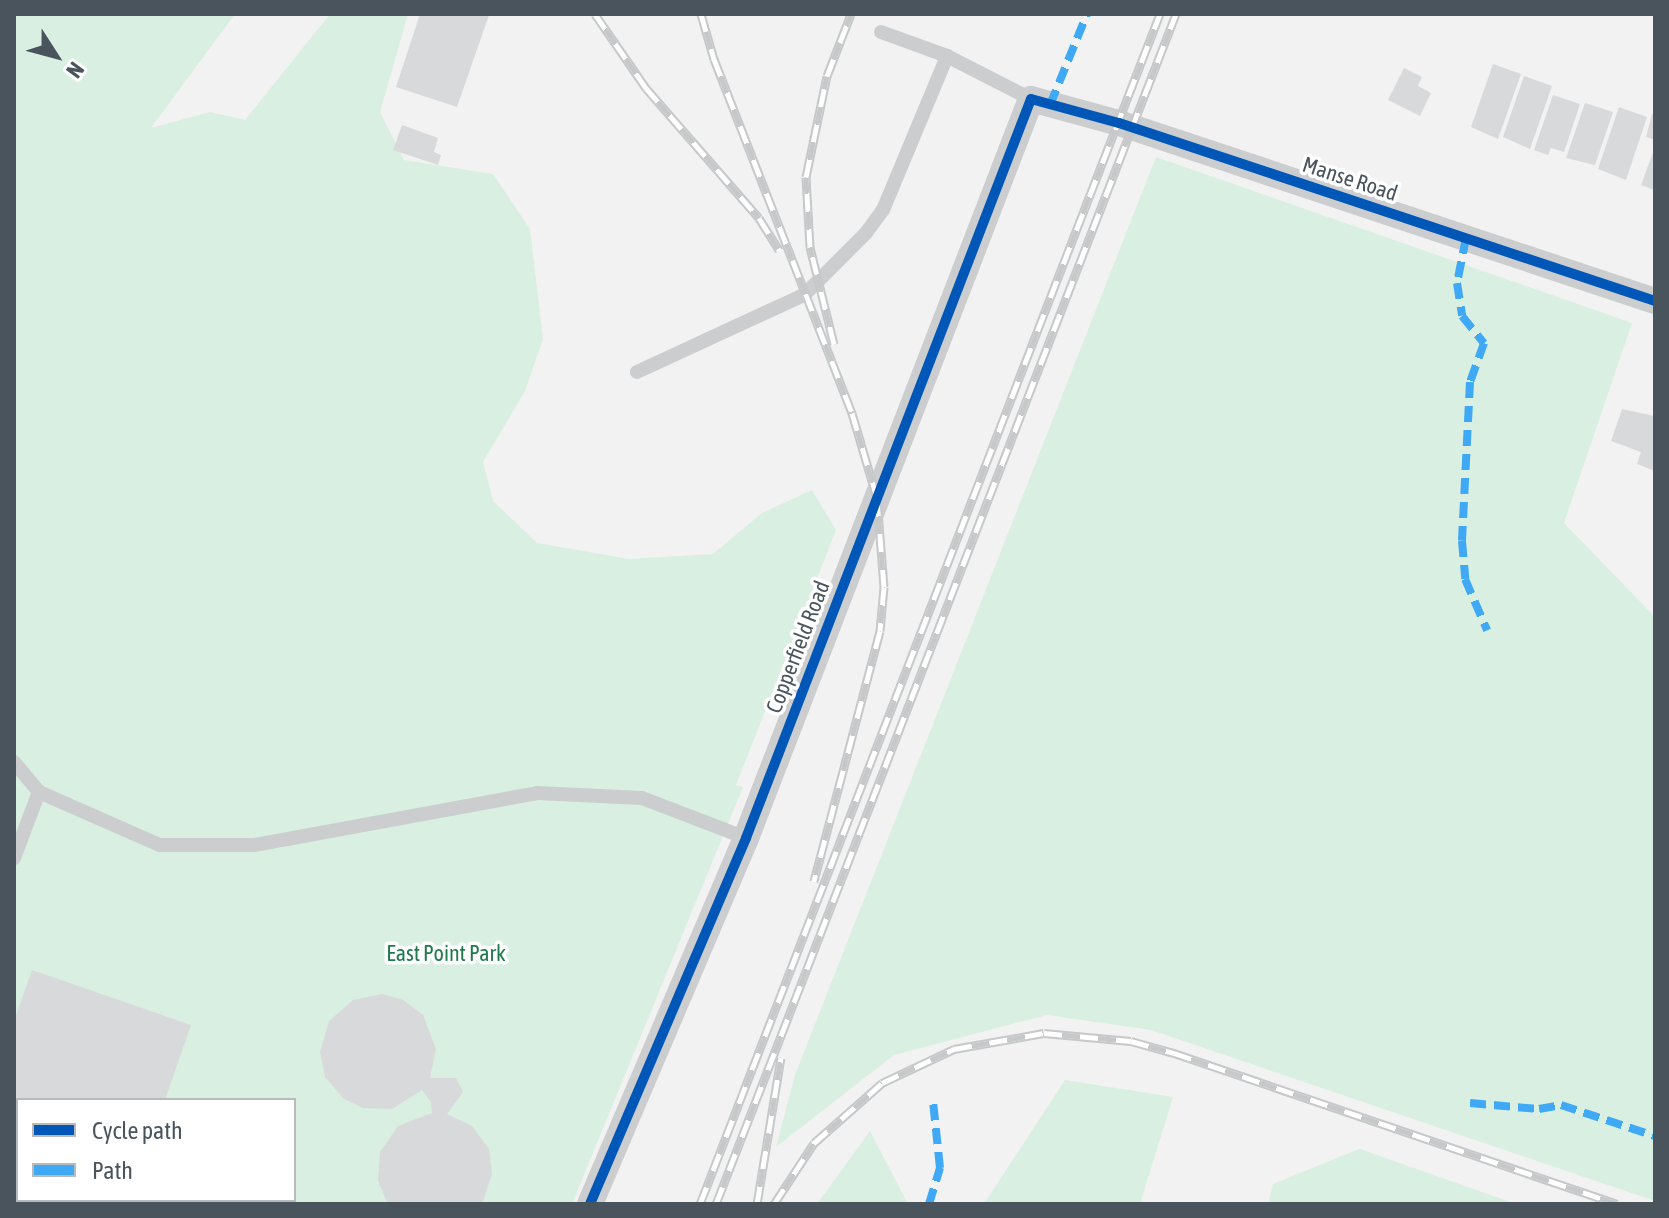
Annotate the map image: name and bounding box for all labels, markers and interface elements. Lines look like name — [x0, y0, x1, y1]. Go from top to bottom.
north arrow — [16, 16, 96, 96]
text: N — [61, 57, 90, 83]
street label: Manse Road — [1299, 151, 1401, 207]
street label: Copperfield Road — [761, 577, 835, 717]
park label: East Point Park — [386, 941, 506, 967]
legend — [16, 1098, 296, 1202]
text: Cycle path — [92, 1117, 183, 1144]
text: Path — [92, 1157, 133, 1184]

